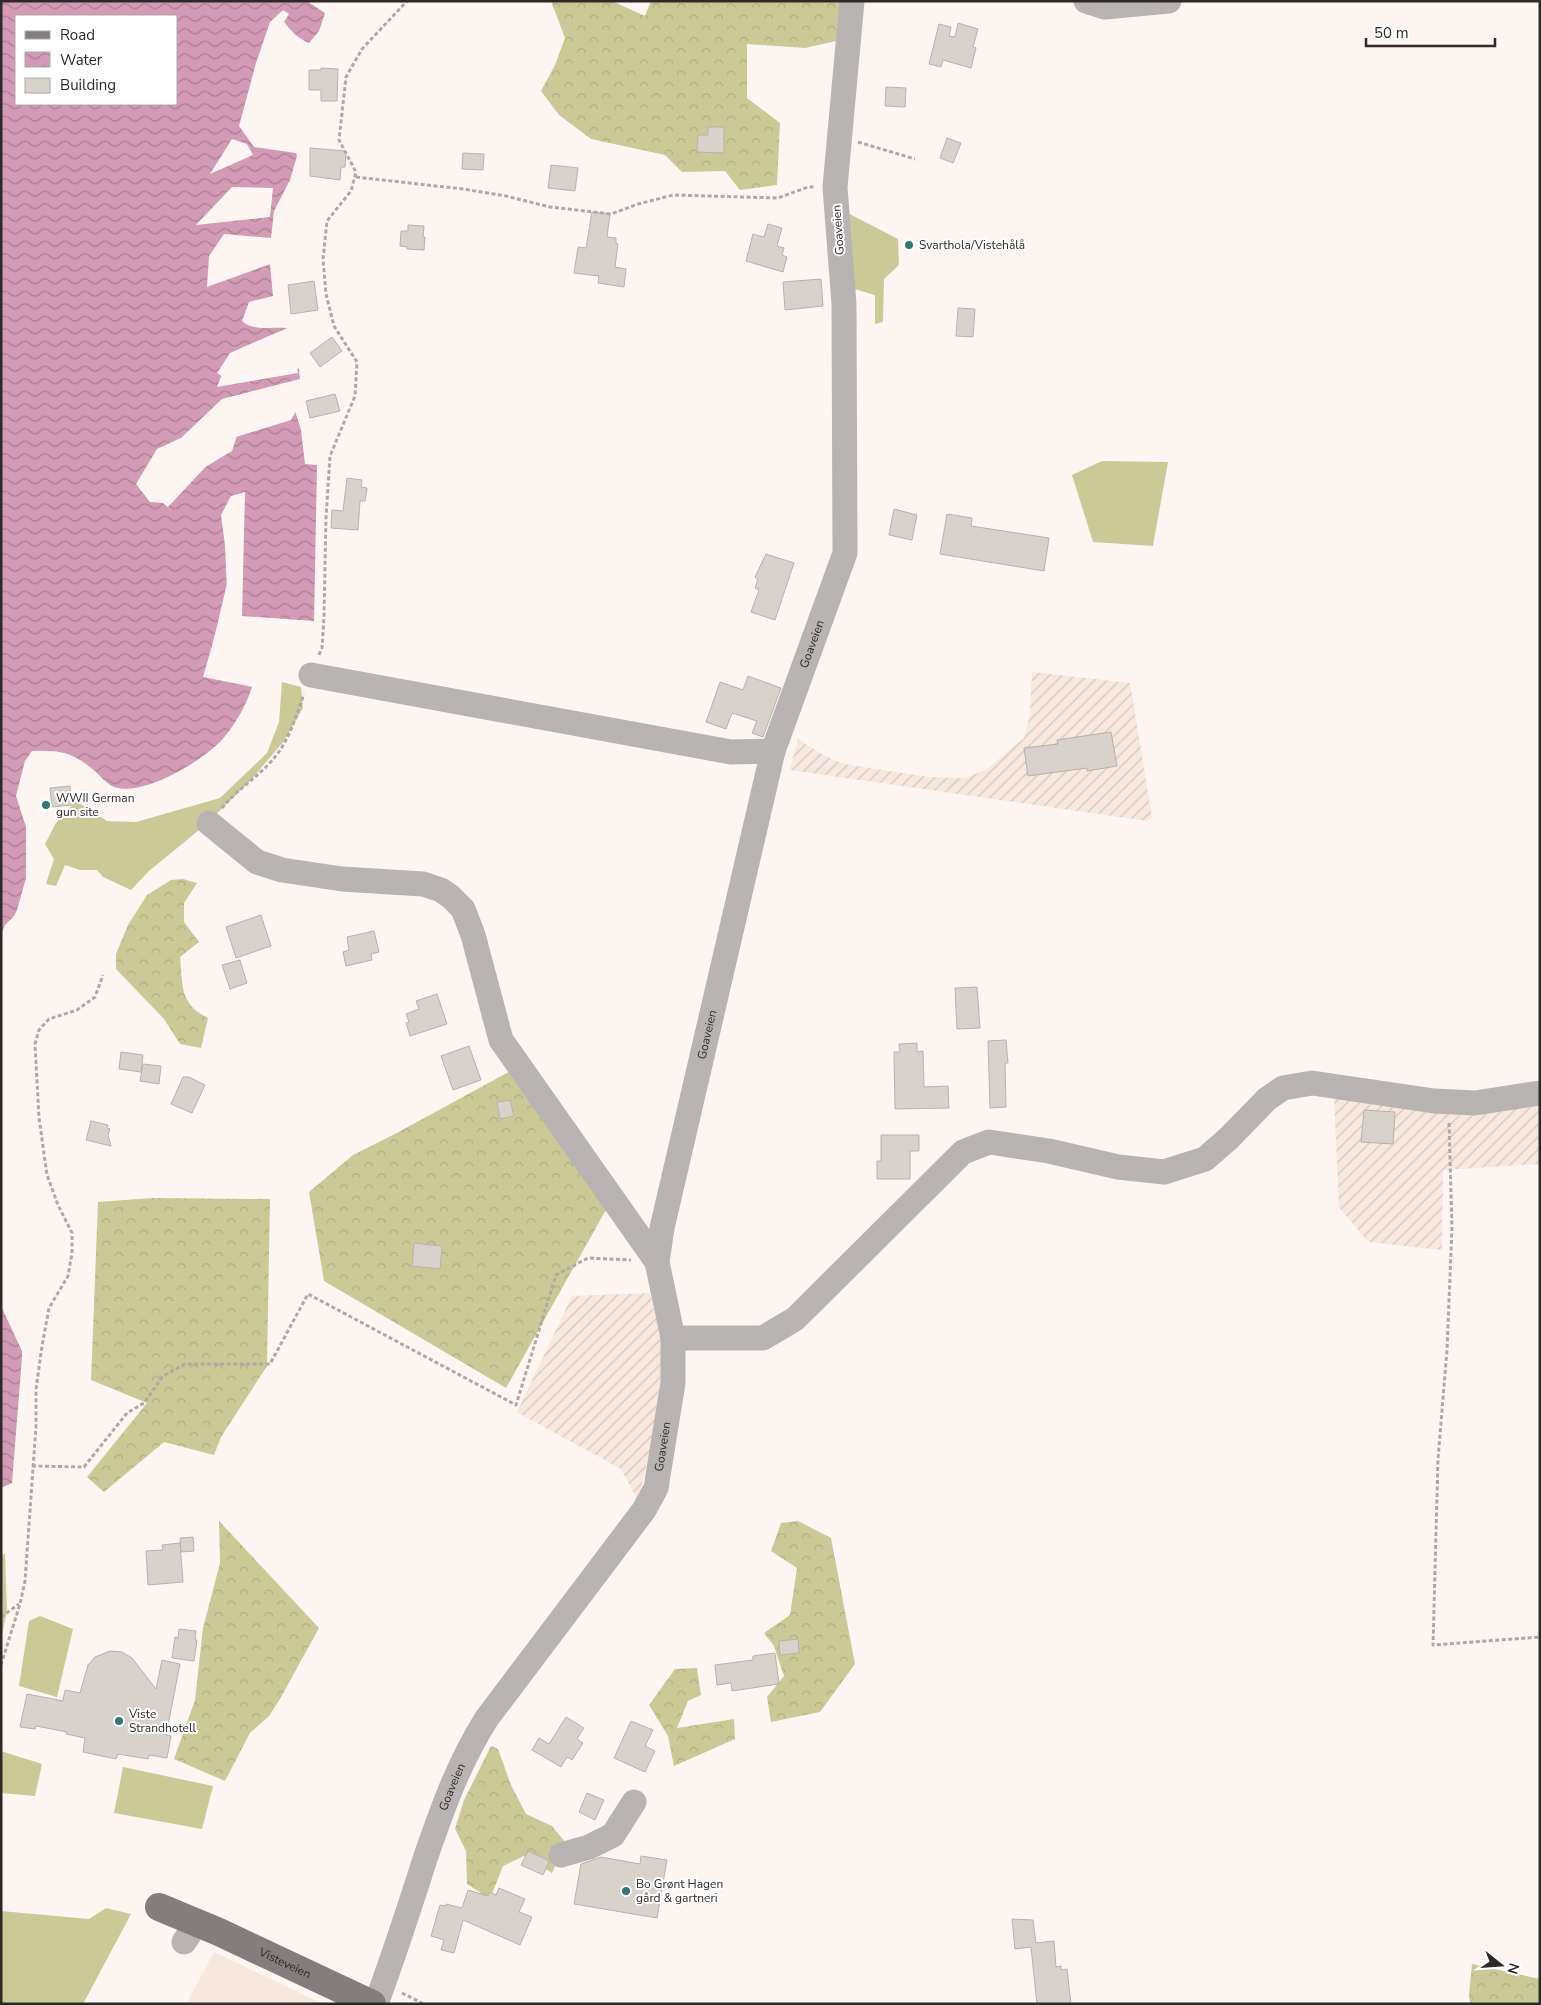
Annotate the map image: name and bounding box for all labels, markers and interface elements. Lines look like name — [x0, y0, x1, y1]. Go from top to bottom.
legend — [15, 15, 178, 105]
scale bar — [1366, 15, 1495, 47]
text: 50 m — [1374, 23, 1409, 43]
text: Road — [60, 25, 95, 45]
text: Water — [60, 50, 103, 70]
text: Building — [60, 75, 116, 95]
street label: Goaveien — [828, 204, 848, 256]
place label: Svarthola/Vistehålå — [919, 237, 1025, 253]
marker: Svarthola/Vistehålå — [903, 239, 915, 251]
street label: Goaveien — [796, 618, 828, 670]
place label: WWII German gun site — [56, 790, 135, 820]
marker: WWII German gun site — [40, 799, 52, 811]
street label: Goaveien — [694, 1008, 720, 1061]
street label: Goaveien — [651, 1421, 675, 1473]
place label: Viste Strandhotell — [128, 1706, 196, 1736]
marker: Viste Strandhotell — [113, 1715, 125, 1727]
street label: Goaveien — [435, 1761, 469, 1813]
place label: Bo Grønt Hagen gård & gartneri — [636, 1876, 723, 1906]
marker: Bo Grønt Hagen gård & gartneri — [620, 1885, 632, 1897]
north arrow — [1476, 1940, 1526, 1990]
street label: Visteveien — [256, 1944, 314, 1982]
text: N — [1502, 1961, 1524, 1976]

